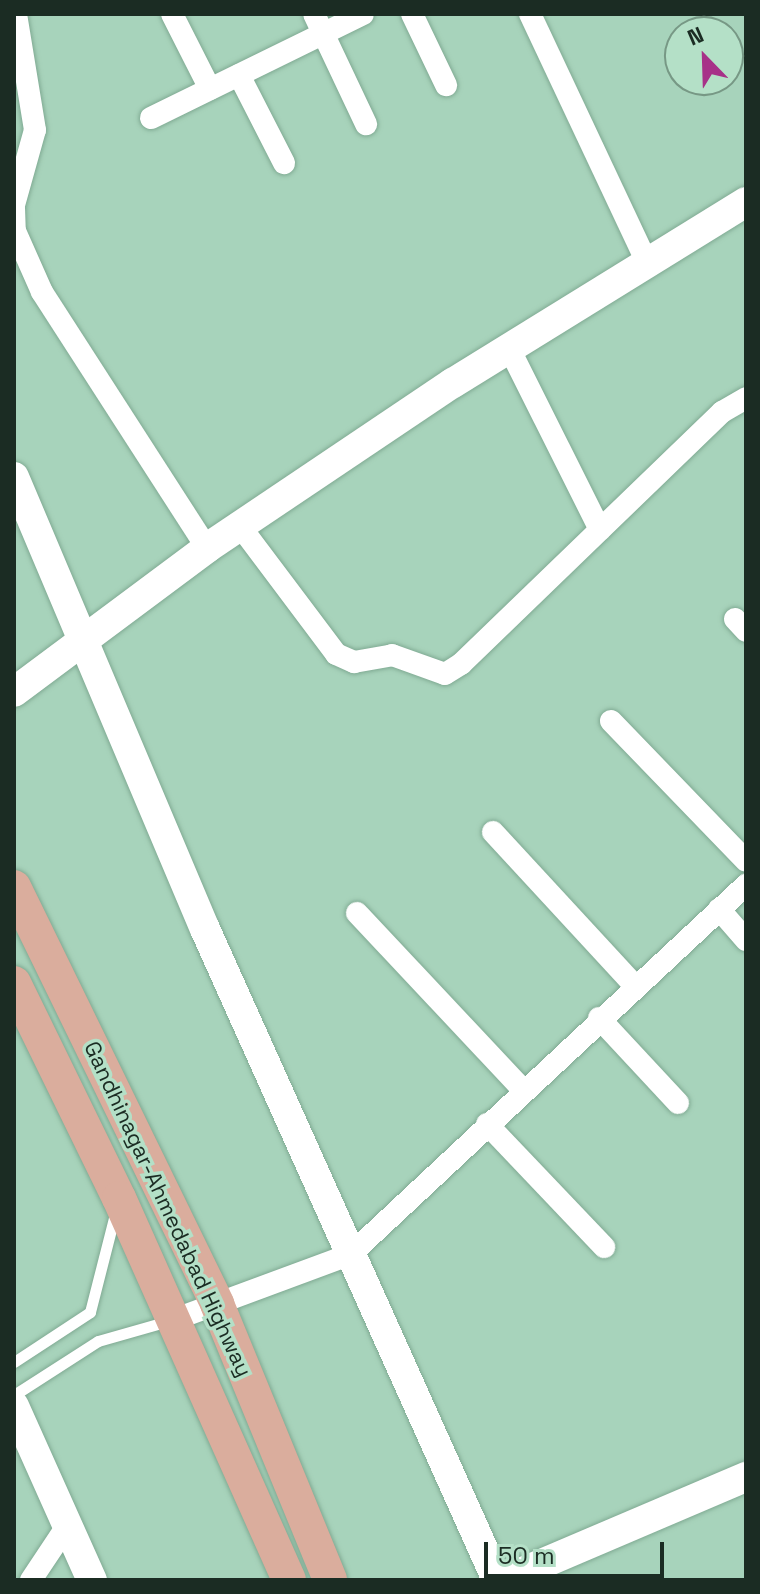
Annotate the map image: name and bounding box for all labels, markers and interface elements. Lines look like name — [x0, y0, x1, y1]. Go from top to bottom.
north arrow — [664, 16, 744, 96]
text: N — [683, 20, 708, 52]
street label: Gandhinagar-Ahmedabad Highway — [79, 1037, 257, 1381]
scale bar — [488, 1526, 668, 1576]
text: 50 m — [498, 1540, 555, 1571]

